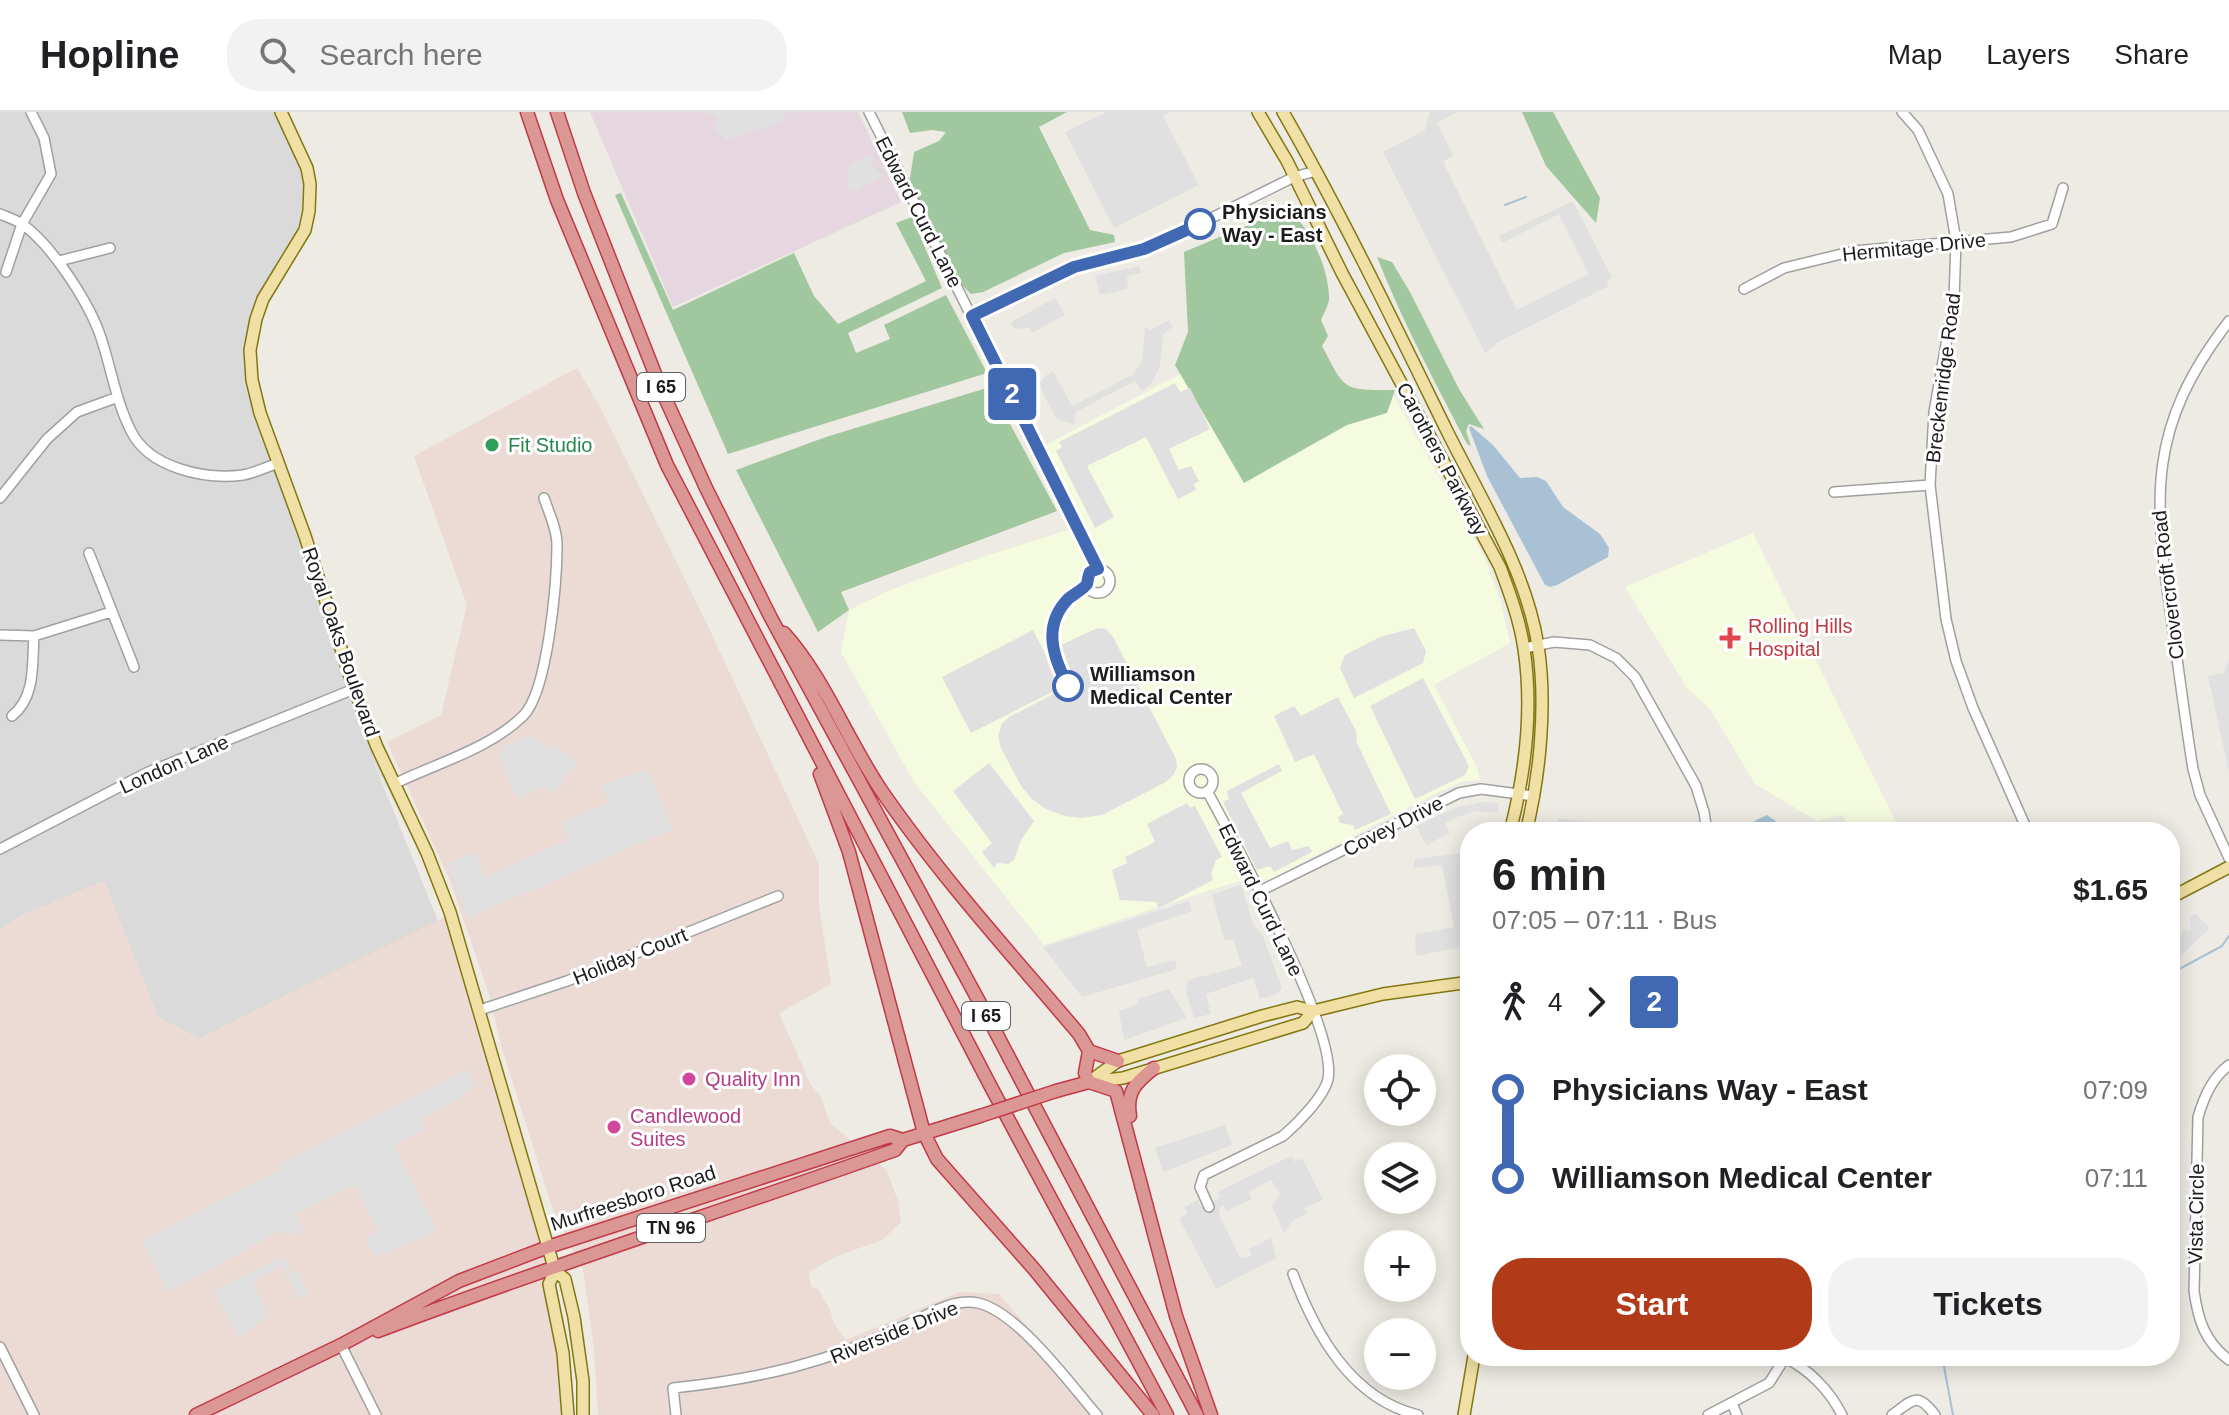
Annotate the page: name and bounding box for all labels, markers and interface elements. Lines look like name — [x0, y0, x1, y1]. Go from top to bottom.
search box — [227, 19, 787, 91]
icon: search — [255, 33, 299, 77]
text: Hopline — [40, 34, 179, 76]
text: Search here — [319, 38, 483, 71]
text: Map — [1888, 39, 1942, 70]
text: Layers — [1986, 39, 2070, 70]
text: Share — [2114, 39, 2189, 70]
street label: Edward Curd Lane — [871, 133, 967, 291]
place label: Physicians Way - East — [1222, 201, 1327, 246]
marker: Physicians Way - East — [1185, 209, 1215, 239]
street label: Hermitage Drive — [1841, 229, 1987, 265]
street label: Breckenridge Road — [1922, 292, 1964, 464]
line badge: 2 — [986, 368, 1038, 420]
road number: I 65 — [637, 373, 685, 401]
text: 2 — [1004, 378, 1020, 409]
street label: Carothers Parkway — [1392, 379, 1492, 539]
place label: Fit Studio — [508, 434, 592, 456]
marker: Fit Studio — [483, 436, 501, 454]
street label: Clovercroft Road — [2148, 509, 2188, 661]
street label: Royal Oaks Boulevard — [298, 544, 384, 740]
place label: Rolling Hills Hospital — [1748, 615, 1852, 660]
marker: Rolling Hills Hospital — [1719, 627, 1741, 649]
place label: Williamson Medical Center — [1090, 663, 1232, 708]
marker: Williamson Medical Center — [1053, 671, 1083, 701]
street label: London Lane — [116, 730, 232, 798]
street label: Covey Drive — [1339, 791, 1447, 861]
street label: Edward Curd Lane — [1215, 820, 1307, 980]
text: 6 min — [1492, 850, 1607, 899]
text: $1.65 — [2073, 873, 2148, 906]
text: 07:05 – 07:11 · Bus — [1492, 905, 1717, 935]
street label: Holiday Court — [570, 923, 691, 989]
icon: walk — [1492, 980, 1536, 1024]
icon: forward — [1574, 980, 1618, 1024]
text: 2 — [1646, 986, 1662, 1017]
text: 4 — [1548, 987, 1562, 1017]
road number: I 65 — [962, 1002, 1010, 1030]
map controls — [1364, 1054, 1436, 1390]
button: locate — [1364, 1054, 1436, 1126]
place label: Quality Inn — [705, 1068, 801, 1090]
marker: Quality Inn — [680, 1070, 698, 1088]
text: Physicians Way - East — [1552, 1073, 1868, 1106]
text: 07:09 — [2083, 1075, 2148, 1105]
place label: Candlewood Suites — [630, 1105, 741, 1150]
marker: Candlewood Suites — [605, 1118, 623, 1136]
button: layers — [1364, 1142, 1436, 1214]
street label: Murfreesboro Road — [548, 1161, 718, 1235]
text: Williamson Medical Center — [1552, 1161, 1932, 1194]
text: 07:11 — [2085, 1163, 2148, 1193]
street label: Vista Circle — [2184, 1163, 2208, 1265]
road number: TN 96 — [637, 1214, 705, 1242]
button: + — [1364, 1230, 1436, 1302]
button: Start — [1492, 1258, 1812, 1350]
button: Tickets — [1828, 1258, 2148, 1350]
street label: Riverside Drive — [827, 1296, 961, 1368]
button: − — [1364, 1318, 1436, 1390]

